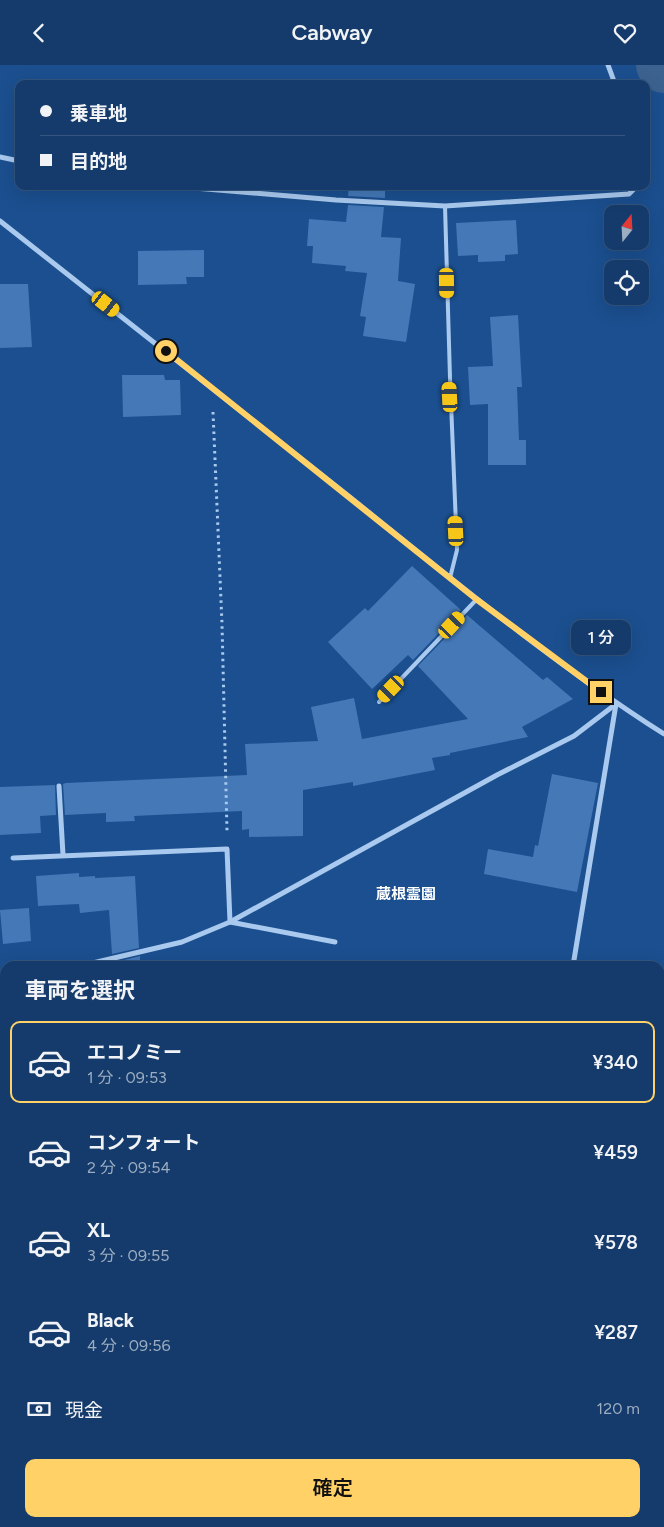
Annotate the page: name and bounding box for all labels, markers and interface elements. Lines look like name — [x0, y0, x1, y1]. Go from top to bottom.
icon: back — [25, 19, 53, 47]
text: Cabway — [291, 19, 373, 46]
icon: heart — [611, 19, 639, 47]
text: 乗車地 — [70, 102, 127, 125]
text: 目的地 — [70, 150, 127, 173]
north arrow — [604, 205, 649, 250]
map controls — [604, 205, 649, 305]
button: locate — [604, 260, 649, 305]
car — [439, 268, 454, 298]
car — [89, 289, 122, 319]
route start — [155, 340, 177, 362]
car — [441, 382, 458, 412]
car — [447, 516, 464, 546]
car — [436, 609, 467, 641]
callout: 1 分 — [571, 619, 631, 655]
text: 1 分 — [588, 628, 614, 647]
car — [375, 673, 406, 705]
route end — [590, 681, 612, 703]
district label: 蔵根霊園 — [376, 885, 436, 903]
text: 車両を選択 — [25, 977, 135, 1004]
icon: car — [27, 1040, 72, 1085]
text: エコノミー — [87, 1041, 182, 1064]
text: ¥340 — [592, 1051, 638, 1074]
text: 1 分 · 09:53 — [87, 1068, 167, 1087]
icon: car — [27, 1130, 72, 1175]
text: コンフォート — [87, 1131, 200, 1154]
text: ¥459 — [593, 1141, 638, 1164]
text: 2 分 · 09:54 — [87, 1158, 170, 1177]
text: XL — [87, 1219, 110, 1242]
icon: car — [27, 1220, 72, 1265]
text: ¥578 — [594, 1231, 638, 1254]
text: 3 分 · 09:55 — [87, 1246, 169, 1265]
text: Black — [87, 1309, 134, 1332]
icon: car — [27, 1310, 72, 1355]
text: ¥287 — [594, 1321, 638, 1344]
text: 4 分 · 09:56 — [87, 1336, 170, 1355]
icon: cash — [25, 1395, 53, 1423]
text: 現金 — [65, 1399, 103, 1422]
text: 120 m — [597, 1399, 640, 1418]
button: 確定 — [25, 1459, 640, 1517]

